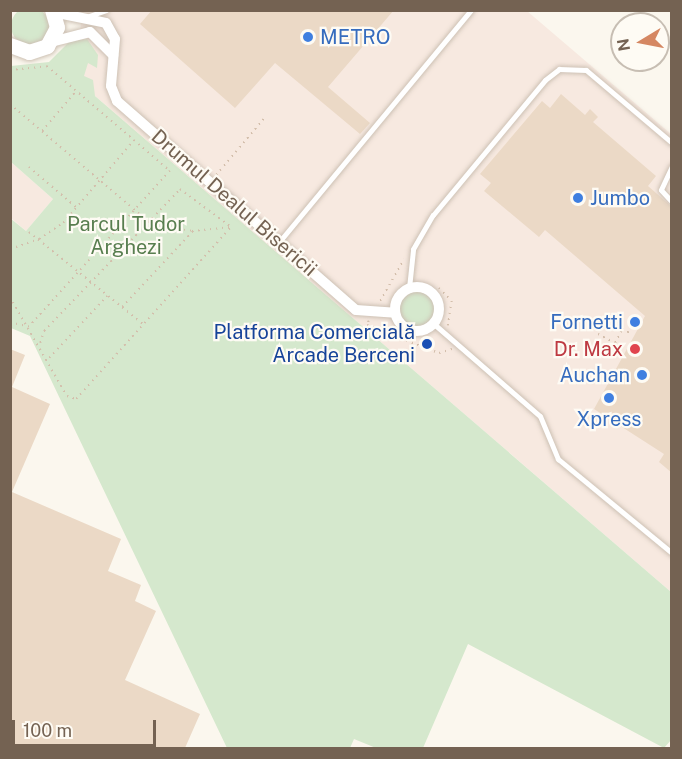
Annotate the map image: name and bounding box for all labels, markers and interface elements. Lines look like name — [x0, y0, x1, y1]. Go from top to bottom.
north arrow — [610, 12, 670, 72]
place label: METRO — [320, 25, 390, 49]
marker: METRO — [301, 30, 315, 44]
text: N — [613, 37, 634, 53]
street label: Drumul Dealul Bisericii — [146, 125, 322, 281]
place label: Jumbo — [590, 186, 650, 210]
marker: Jumbo — [571, 191, 585, 205]
park label: Parcul Tudor Arghezi — [67, 213, 185, 260]
place label: Fornetti — [550, 310, 623, 334]
marker: Fornetti — [628, 315, 642, 329]
place label: Platforma Comercială Arcade Berceni — [213, 320, 415, 367]
marker: Platforma Comercială Arcade Berceni — [420, 337, 434, 351]
place label: Dr. Max — [554, 337, 623, 361]
marker: Dr. Max — [628, 342, 642, 356]
place label: Auchan — [560, 363, 630, 387]
marker: Auchan — [635, 368, 649, 382]
marker: Xpress — [602, 391, 616, 405]
place label: Xpress — [577, 407, 641, 431]
scale bar — [15, 708, 159, 746]
text: 100 m — [23, 720, 72, 741]

